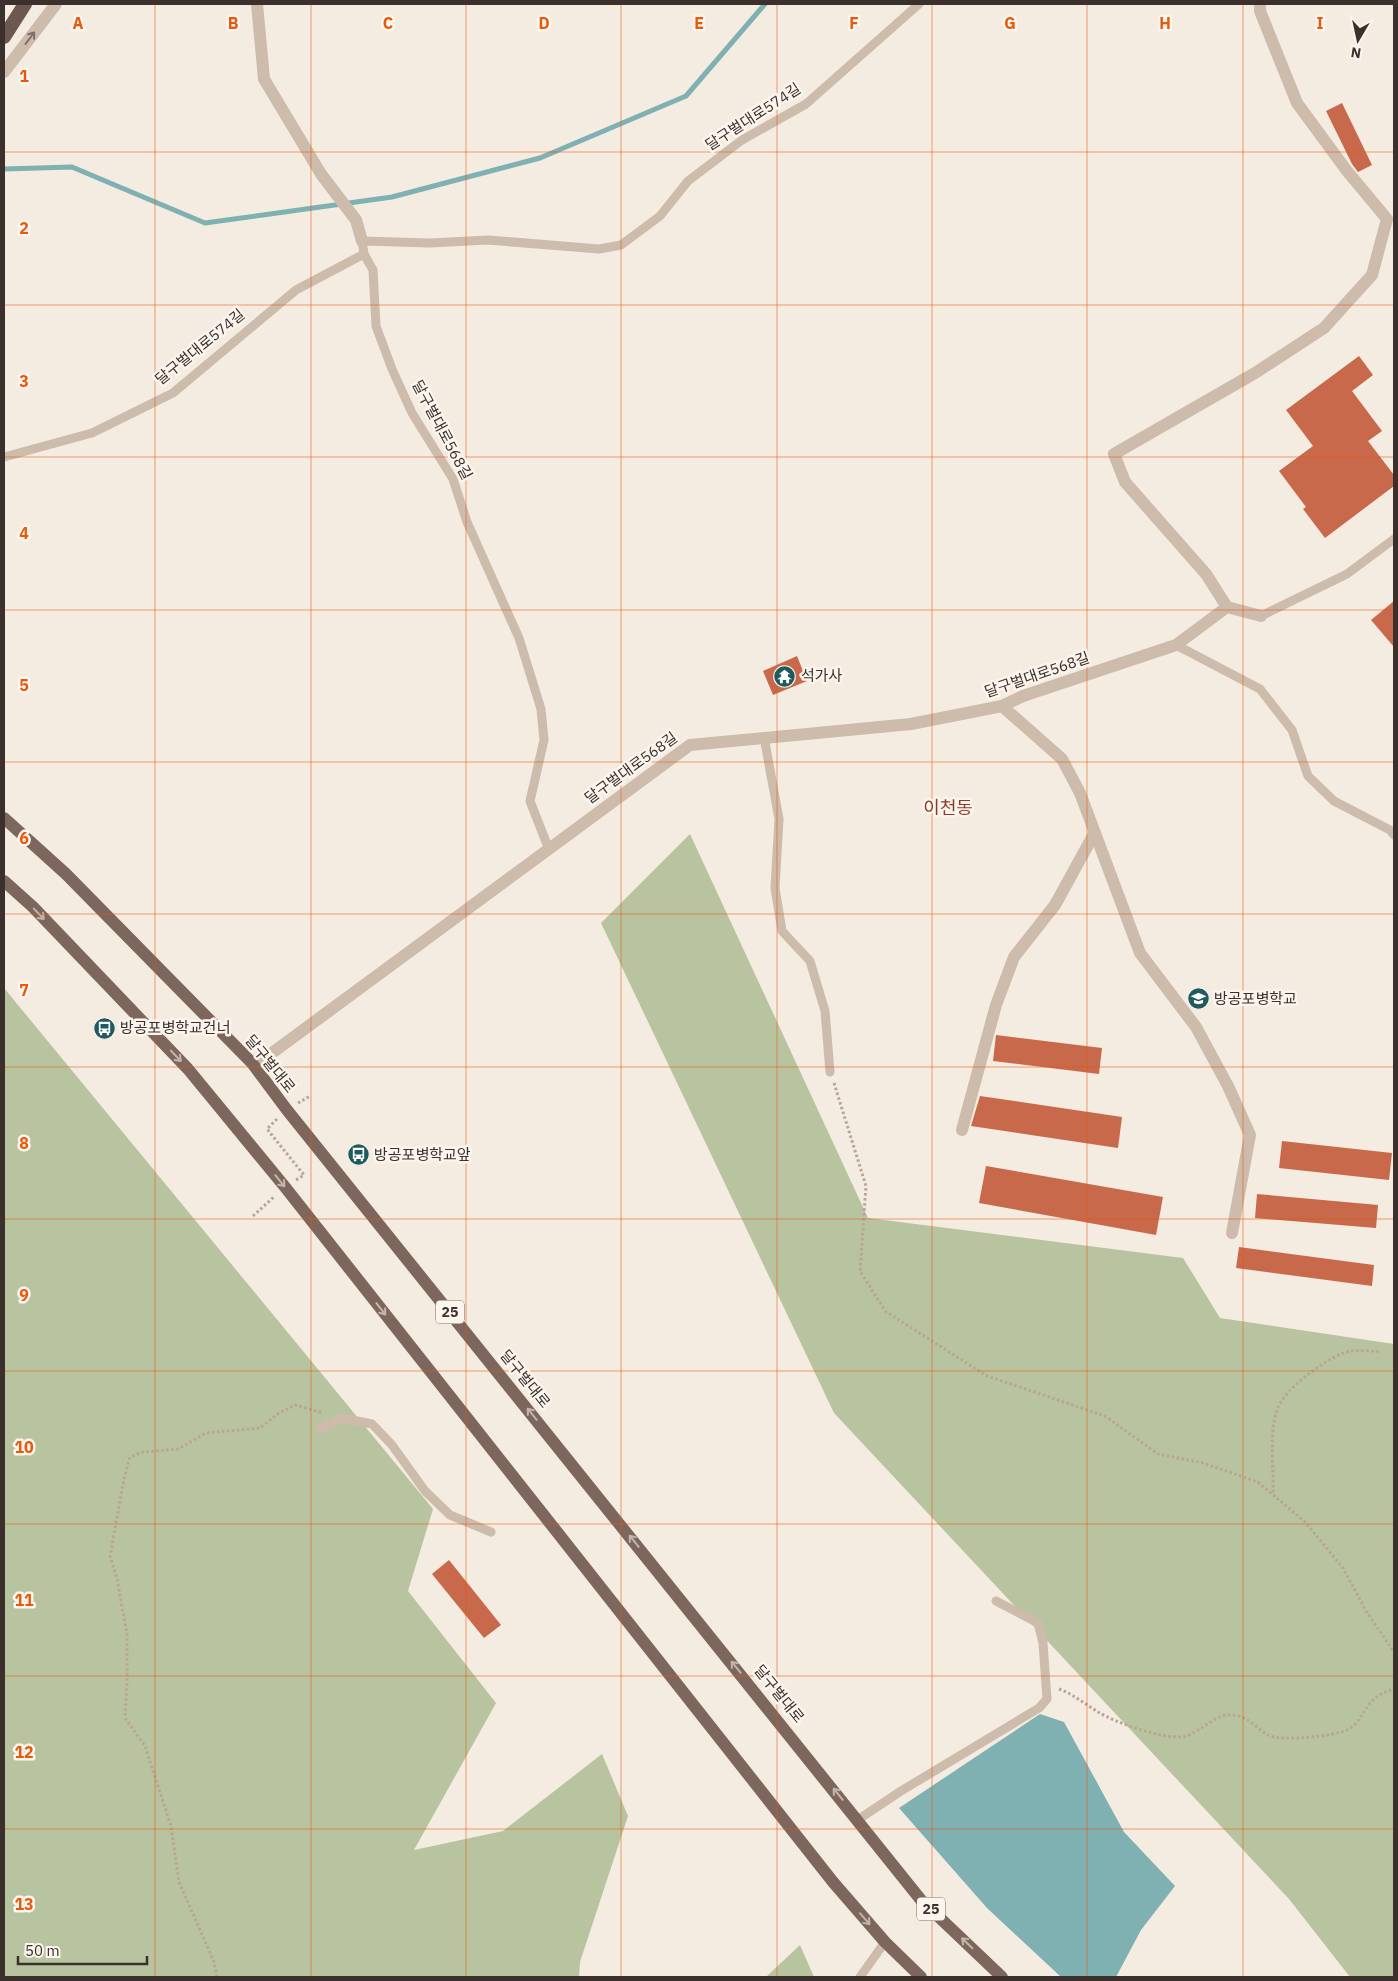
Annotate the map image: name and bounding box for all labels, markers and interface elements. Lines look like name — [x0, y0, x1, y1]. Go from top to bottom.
text: A — [73, 13, 84, 33]
text: B — [228, 13, 239, 33]
text: C — [383, 13, 393, 33]
text: D — [538, 13, 550, 33]
text: E — [694, 13, 704, 33]
text: F — [849, 13, 859, 33]
text: G — [1004, 13, 1016, 33]
text: H — [1159, 13, 1171, 33]
text: I — [1317, 13, 1324, 33]
north arrow — [1333, 15, 1383, 65]
one-way arrow — [24, 32, 35, 45]
text: N — [1350, 43, 1362, 63]
text: 1 — [19, 66, 29, 86]
street label: 달구벌대로574길 — [702, 79, 804, 154]
text: 2 — [19, 218, 29, 238]
street label: 달구벌대로574길 — [151, 305, 248, 389]
text: 3 — [19, 371, 29, 391]
street label: 달구벌대로568길 — [408, 377, 477, 483]
text: 4 — [19, 523, 29, 543]
street label: 달구벌대로568길 — [982, 648, 1092, 701]
temple icon: 석가사 — [773, 664, 797, 688]
place label: 석가사 — [801, 666, 843, 685]
text: 5 — [19, 675, 29, 695]
street label: 달구벌대로568길 — [581, 728, 681, 808]
district label: 이천동 — [923, 796, 973, 819]
text: 6 — [19, 828, 29, 848]
one-way arrow — [33, 908, 45, 920]
text: 7 — [19, 980, 29, 1000]
school or university icon: 방공포병학교 — [1186, 987, 1210, 1011]
place label: 방공포병학교 — [1214, 989, 1297, 1008]
bus stop icon: 방공포병학교건너 — [92, 1016, 116, 1040]
place label: 방공포병학교건너 — [120, 1018, 230, 1037]
street label: 달구벌대로 — [241, 1031, 299, 1096]
one-way arrow — [170, 1050, 182, 1063]
text: 8 — [19, 1133, 29, 1153]
bus stop icon: 방공포병학교앞 — [346, 1143, 370, 1167]
place label: 방공포병학교앞 — [374, 1145, 471, 1164]
one-way arrow — [275, 1174, 286, 1187]
text: 9 — [19, 1285, 29, 1305]
road number: 25 — [436, 1300, 464, 1324]
one-way arrow — [376, 1302, 386, 1316]
street label: 달구벌대로 — [496, 1346, 554, 1411]
one-way arrow — [527, 1408, 538, 1421]
text: 10 — [14, 1437, 34, 1457]
one-way arrow — [629, 1535, 640, 1548]
text: 11 — [14, 1590, 34, 1610]
one-way arrow — [731, 1661, 742, 1674]
street label: 달구벌대로 — [750, 1661, 808, 1726]
text: 12 — [14, 1742, 34, 1762]
one-way arrow — [833, 1787, 844, 1800]
text: 13 — [14, 1894, 34, 1914]
road number: 25 — [917, 1898, 945, 1920]
one-way arrow — [859, 1912, 871, 1925]
scale bar — [18, 1934, 146, 1966]
one-way arrow — [961, 1937, 973, 1949]
text: 50 m — [25, 1941, 60, 1960]

